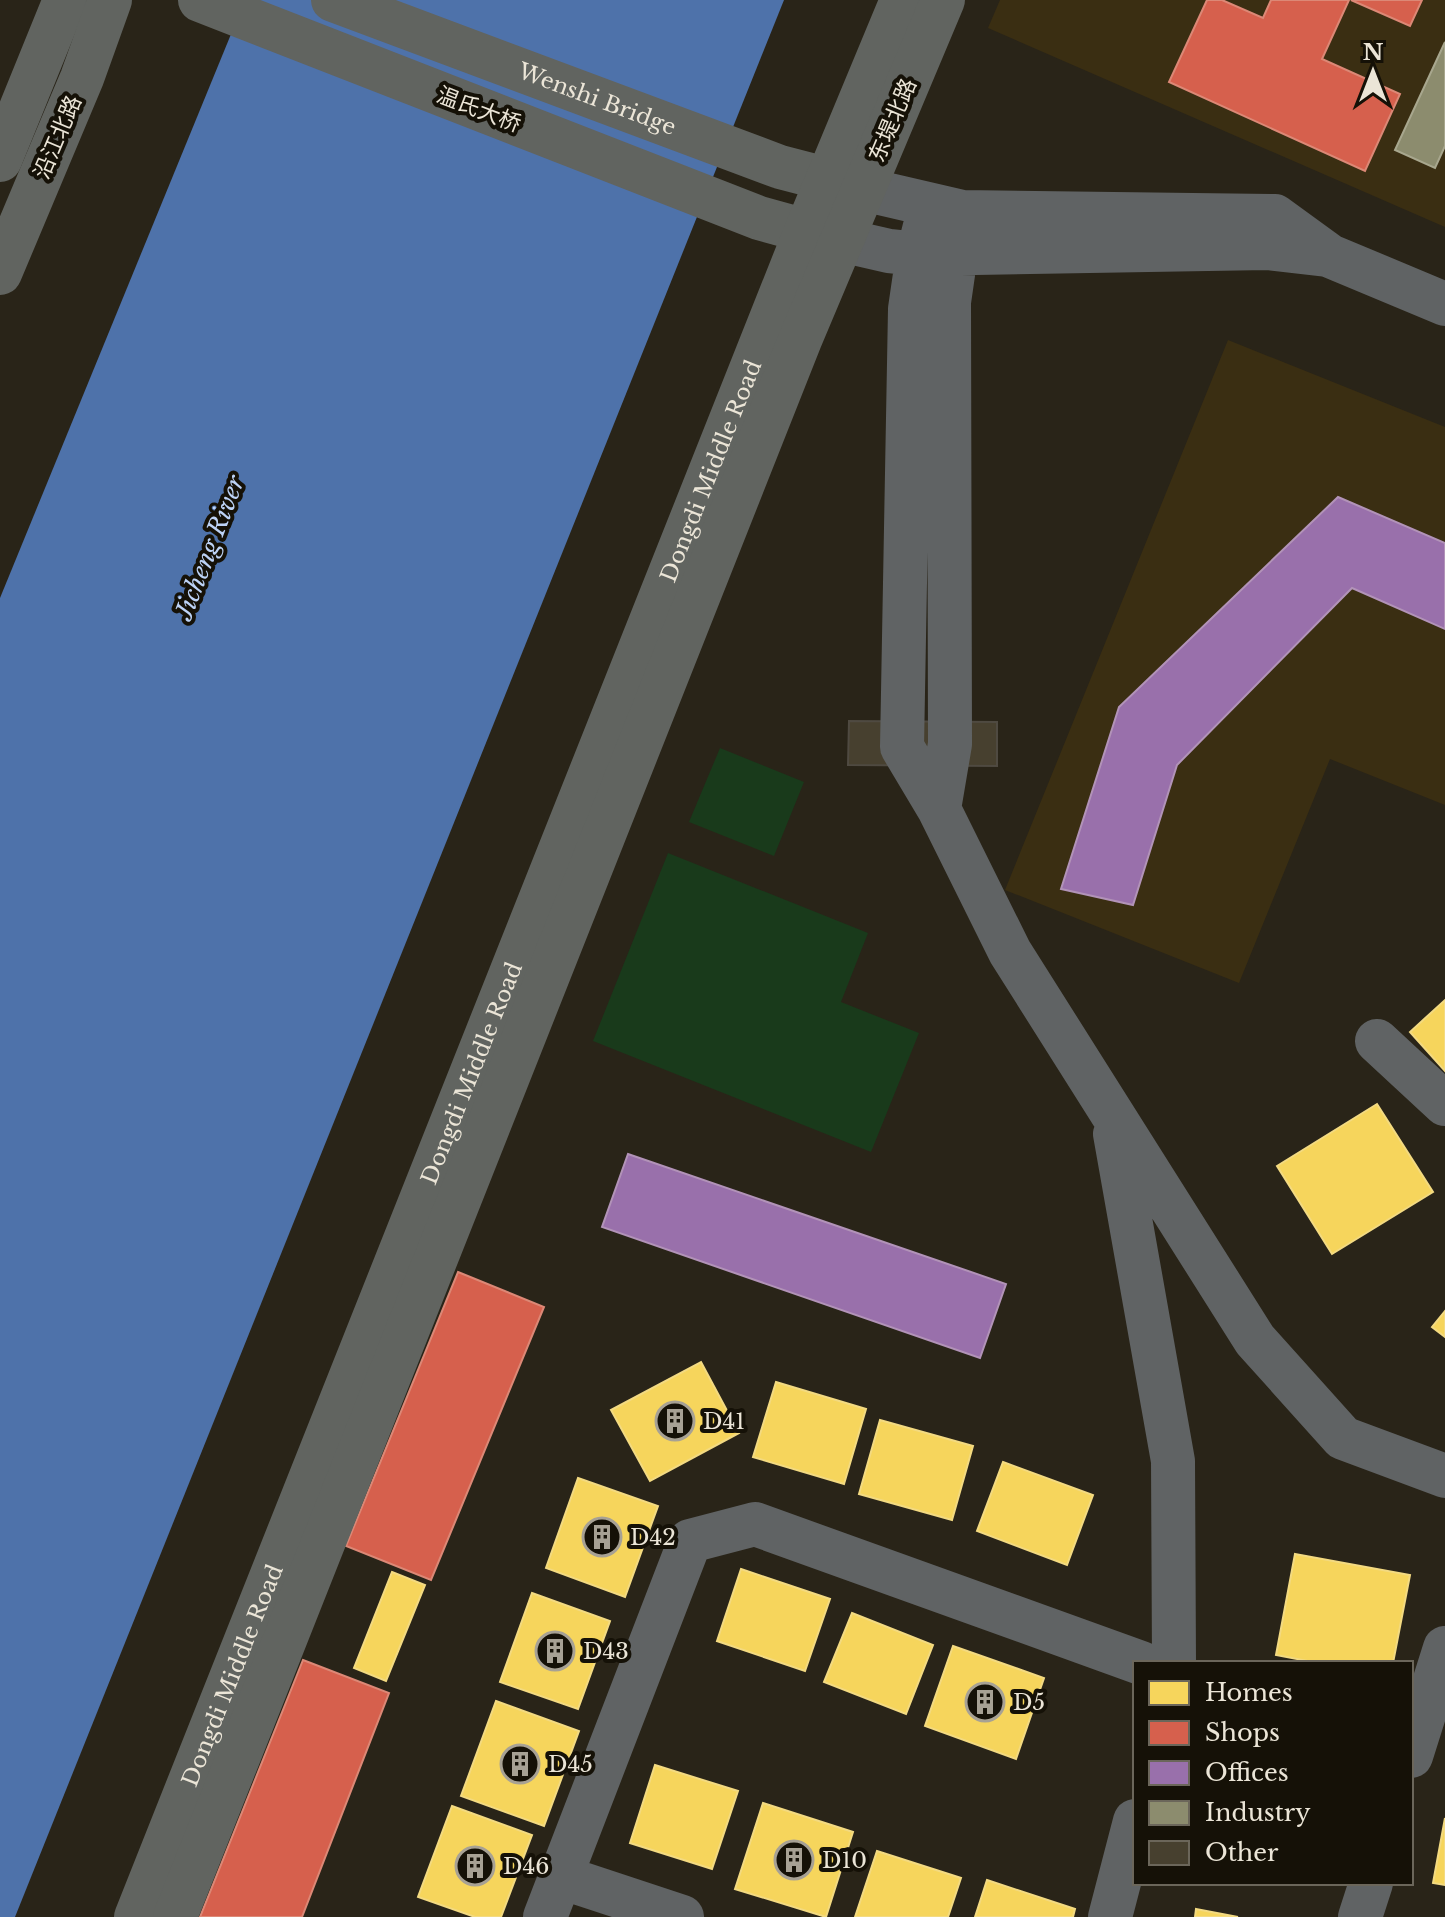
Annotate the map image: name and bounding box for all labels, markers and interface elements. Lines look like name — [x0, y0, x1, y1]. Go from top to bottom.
north arrow — [1333, 32, 1413, 112]
text: N — [1363, 39, 1384, 66]
street label: Wenshi Bridge — [513, 57, 680, 141]
street label: 东堤北路 — [863, 74, 922, 166]
street label: 温氏大桥 — [433, 81, 525, 138]
street label: 沿江北路 — [28, 91, 87, 183]
street label: Dongdi Middle Road — [655, 356, 767, 586]
water label: Jicheng River — [168, 471, 251, 625]
street label: Dongdi Middle Road — [416, 958, 528, 1188]
building icon: D41 — [654, 1400, 696, 1442]
place label: D41 — [703, 1408, 745, 1435]
building icon: D42 — [581, 1516, 623, 1558]
place label: D42 — [630, 1524, 676, 1551]
street label: Dongdi Middle Road — [176, 1560, 289, 1791]
building icon: D43 — [534, 1630, 576, 1672]
place label: D43 — [583, 1638, 629, 1665]
legend — [1133, 1661, 1413, 1885]
text: Homes — [1205, 1678, 1293, 1707]
building icon: D5 — [964, 1681, 1006, 1723]
place label: D5 — [1013, 1689, 1045, 1716]
text: Shops — [1205, 1718, 1280, 1747]
building icon: D45 — [499, 1743, 541, 1785]
place label: D45 — [548, 1751, 593, 1778]
text: Offices — [1205, 1758, 1289, 1787]
text: Industry — [1205, 1798, 1311, 1827]
text: Other — [1205, 1838, 1279, 1867]
building icon: D10 — [773, 1839, 815, 1881]
building icon: D46 — [454, 1845, 496, 1887]
place label: D10 — [822, 1847, 867, 1874]
place label: D46 — [503, 1853, 549, 1880]

